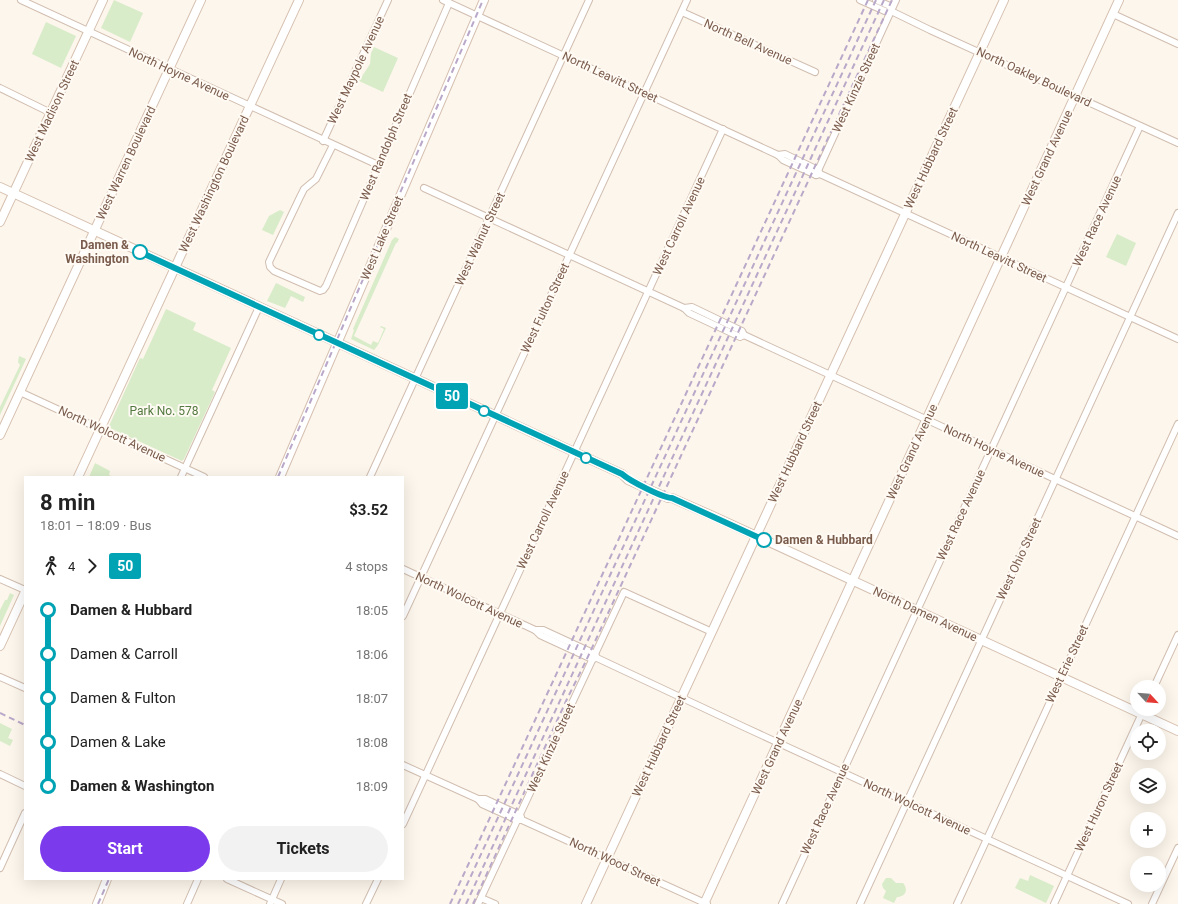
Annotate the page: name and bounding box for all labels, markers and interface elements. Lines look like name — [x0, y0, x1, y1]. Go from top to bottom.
street label: West Maypole Avenue — [325, 14, 387, 126]
street label: North Bell Avenue — [702, 16, 794, 68]
street label: West Kinzie Street — [829, 41, 883, 135]
street label: North Oakley Boulevard — [974, 44, 1094, 110]
street label: North Hoyne Avenue — [126, 45, 232, 103]
street label: North Leavitt Street — [560, 49, 660, 105]
street label: West Madison Street — [22, 58, 82, 164]
street label: West Randolph Street — [357, 91, 415, 203]
street label: West Warren Boulevard — [93, 104, 159, 222]
street label: West Hubbard Street — [901, 105, 961, 211]
street label: West Grand Avenue — [1019, 108, 1075, 208]
street label: West Washington Boulevard — [176, 113, 252, 255]
street label: West Race Avenue — [1070, 173, 1124, 269]
street label: West Carroll Avenue — [650, 174, 708, 278]
street label: West Walnut Street — [452, 190, 508, 288]
street label: West Lake Street — [358, 194, 406, 282]
street label: North Leavitt Street — [949, 229, 1049, 285]
place label: Damen & Washington — [65, 238, 129, 266]
marker: Damen & Washington — [132, 244, 148, 260]
street label: West Fulton Street — [518, 261, 572, 355]
unlabelled marker — [313, 329, 325, 341]
line badge: 50 — [434, 383, 470, 409]
text: 50 — [444, 388, 460, 404]
street label: West Hubbard Street — [765, 399, 825, 505]
street label: West Grand Avenue — [884, 402, 940, 502]
street label: North Wolcott Avenue — [56, 403, 168, 465]
park label: Park No. 578 — [130, 404, 199, 418]
unlabelled marker — [478, 405, 490, 417]
street label: North Hoyne Avenue — [941, 422, 1047, 480]
unlabelled marker — [580, 452, 592, 464]
street label: West Race Avenue — [934, 467, 988, 563]
street label: West Carroll Avenue — [514, 468, 572, 572]
text: 8 min — [40, 490, 95, 515]
text: $3.52 — [349, 501, 388, 519]
street label: West Ohio Street — [994, 516, 1044, 602]
text: 18:01 – 18:09 · Bus — [40, 518, 152, 533]
marker: Damen & Hubbard — [756, 532, 772, 548]
place label: Damen & Hubbard — [775, 533, 873, 547]
icon: walk — [40, 555, 62, 577]
icon: forward — [81, 555, 103, 577]
text: 50 — [117, 558, 133, 574]
text: 4 — [68, 559, 75, 574]
text: 4 stops — [345, 559, 388, 574]
street label: North Wolcott Avenue — [413, 569, 525, 631]
street label: North Damen Avenue — [871, 584, 979, 644]
text: Damen & Hubbard — [70, 601, 192, 619]
text: 18:05 — [356, 603, 388, 618]
street label: West Erie Street — [1043, 623, 1091, 705]
text: Damen & Carroll — [70, 645, 178, 663]
text: 18:06 — [356, 647, 388, 662]
north arrow — [1130, 680, 1166, 716]
map controls — [1130, 680, 1166, 892]
text: Damen & Fulton — [70, 689, 176, 707]
text: 18:07 — [356, 691, 388, 706]
street label: West Hubbard Street — [629, 693, 689, 799]
street label: West Grand Avenue — [749, 697, 805, 797]
street label: West Kinzie Street — [524, 701, 578, 795]
button: locate — [1130, 724, 1166, 760]
text: Damen & Lake — [70, 733, 166, 751]
text: 18:08 — [356, 735, 388, 750]
street label: West Huron Street — [1072, 760, 1126, 854]
street label: West Race Avenue — [798, 761, 852, 857]
button: layers — [1130, 768, 1166, 804]
street label: North Wolcott Avenue — [861, 776, 973, 838]
text: Damen & Washington — [70, 777, 214, 795]
text: 18:09 — [356, 779, 388, 794]
button: + — [1130, 812, 1166, 848]
button: Start — [40, 826, 210, 872]
button: Tickets — [218, 826, 388, 872]
street label: North Wood Street — [567, 835, 663, 889]
button: − — [1130, 856, 1166, 892]

